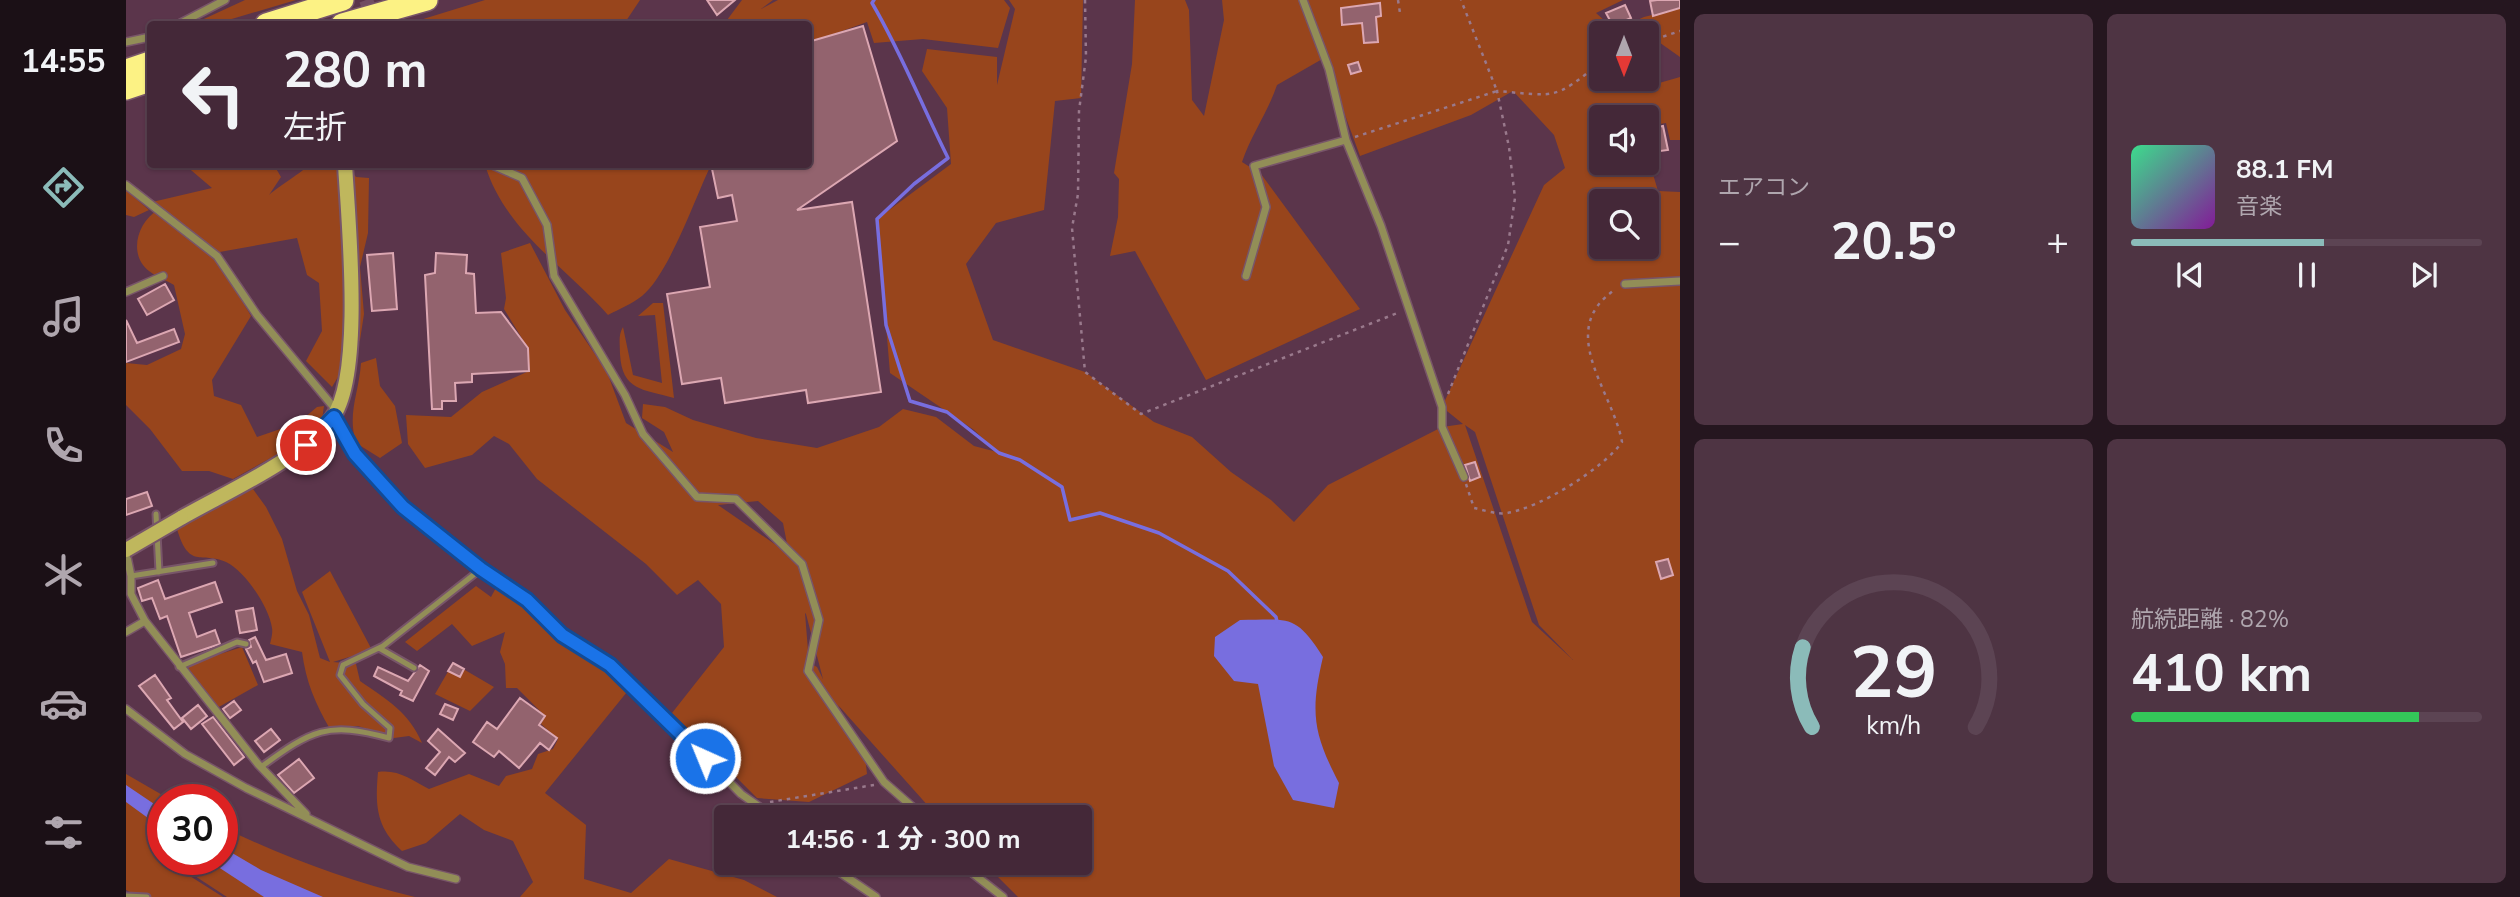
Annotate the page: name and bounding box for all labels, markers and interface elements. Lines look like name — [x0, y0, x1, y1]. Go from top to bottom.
north arrow — [1589, 21, 1659, 91]
map controls — [1589, 21, 1659, 259]
text: 280 m — [283, 37, 427, 104]
text: 14:55 — [21, 40, 105, 83]
icon: left — [168, 49, 259, 140]
button: sound — [1589, 105, 1659, 175]
text: 左折 — [283, 106, 347, 149]
text: 88.1 FM — [2236, 152, 2333, 187]
icon: directions — [39, 163, 88, 212]
text: エアコン — [1718, 172, 1810, 203]
button: search — [1589, 189, 1659, 259]
text: 音楽 — [2236, 191, 2282, 222]
text: 20.5° — [1830, 206, 1957, 277]
text: − — [1718, 217, 1741, 268]
text: + — [2046, 217, 2069, 268]
icon: previous — [2171, 256, 2209, 294]
icon: pause — [2288, 256, 2326, 294]
icon: next — [2405, 256, 2443, 294]
icon: music — [39, 292, 88, 341]
pin — [276, 415, 336, 475]
icon: phone — [39, 421, 88, 470]
icon: arrive — [287, 426, 325, 464]
icon: climate — [39, 550, 88, 599]
text: 航続距離 · 82% — [2131, 604, 2289, 635]
text: 29 — [1850, 623, 1937, 723]
text: 410 km — [2131, 638, 2312, 709]
icon: car — [39, 679, 88, 728]
text: km/h — [1866, 709, 1921, 743]
position arrow — [668, 721, 742, 795]
speed limit sign: 30 — [147, 784, 238, 875]
icon: filters — [39, 808, 88, 857]
text: 14:56 · 1 分 · 300 m — [785, 822, 1021, 857]

